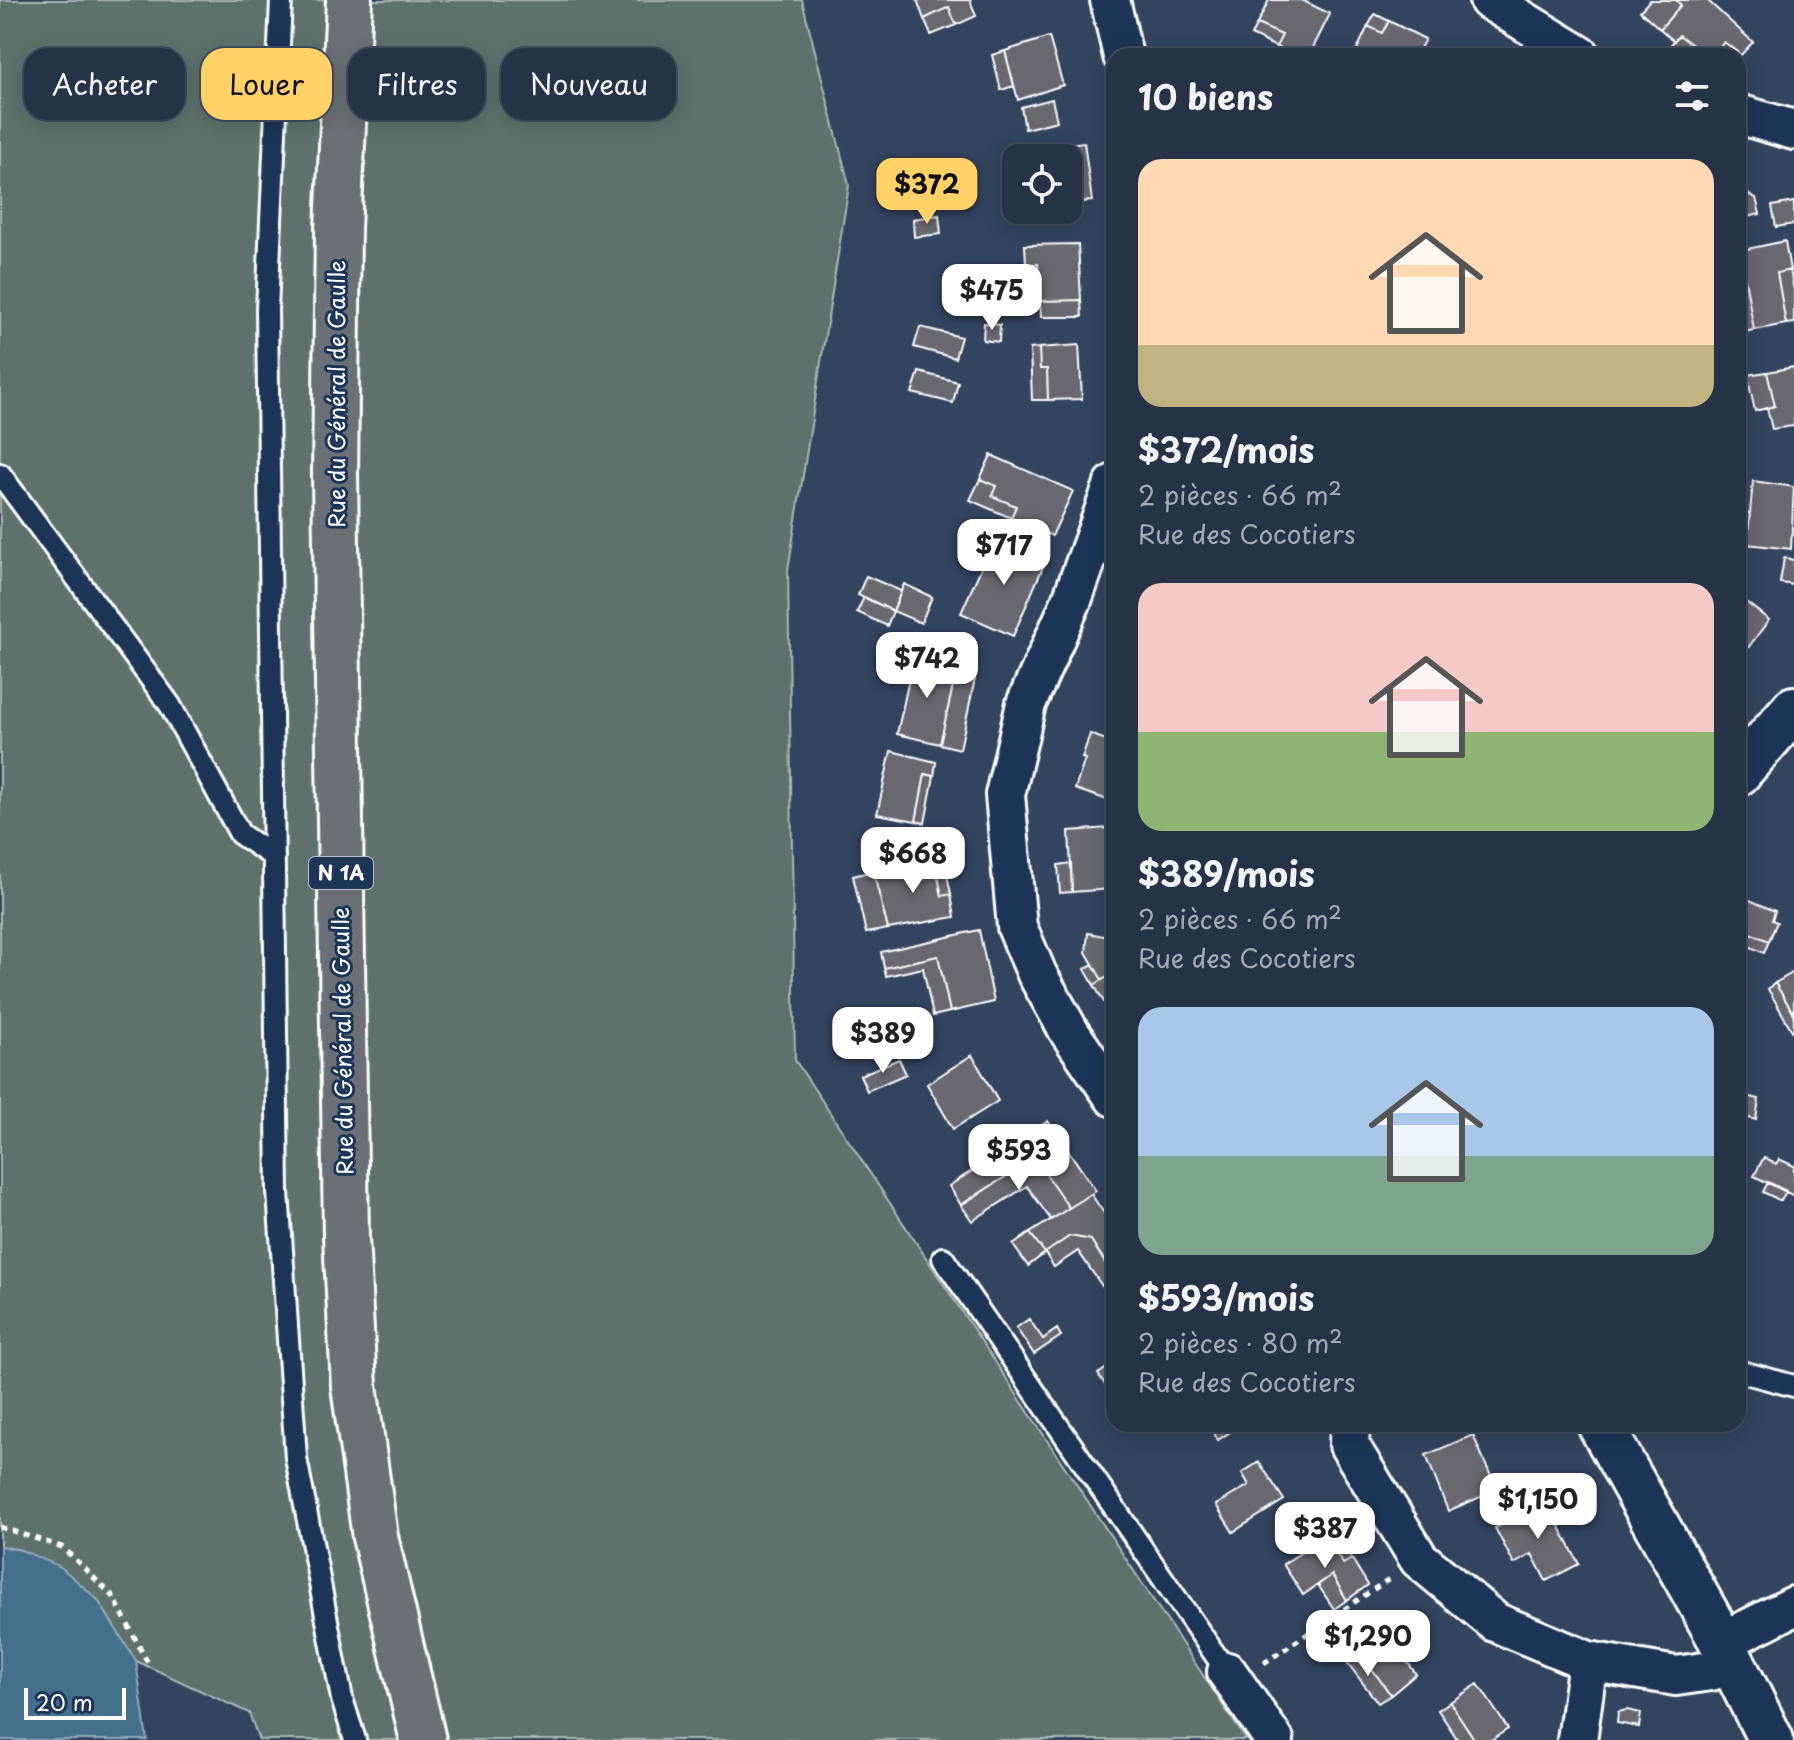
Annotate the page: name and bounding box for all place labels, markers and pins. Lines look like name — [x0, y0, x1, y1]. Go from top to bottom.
pin: $372 — [880, 158, 974, 226]
pin: $475 — [945, 264, 1039, 332]
pin: $717 — [957, 519, 1051, 587]
pin: $742 — [880, 632, 974, 700]
pin: $668 — [866, 827, 960, 895]
pin: $389 — [836, 1007, 930, 1075]
pin: $593 — [972, 1124, 1066, 1192]
pin: $1,150 — [1473, 1473, 1603, 1541]
pin: $387 — [1278, 1502, 1372, 1570]
pin: $1,290 — [1303, 1610, 1433, 1678]

